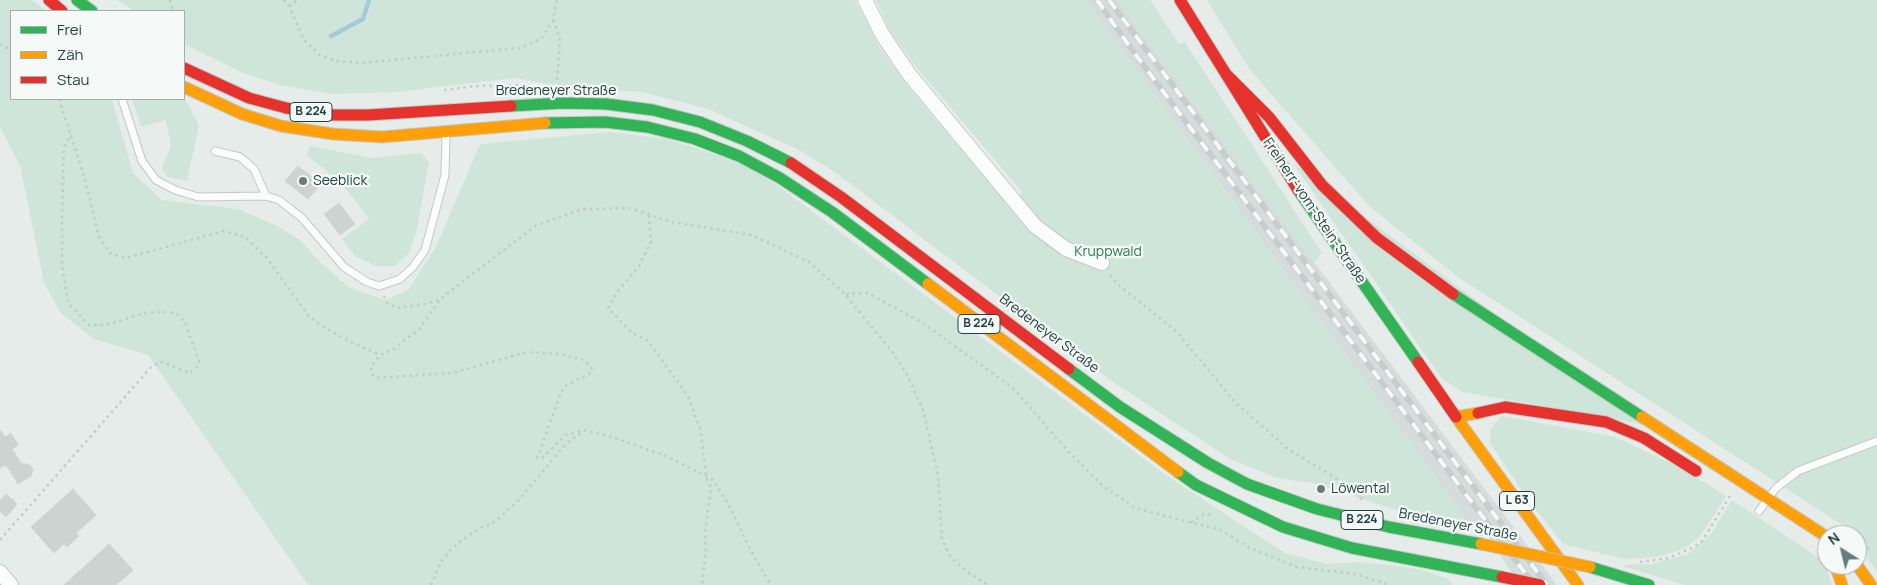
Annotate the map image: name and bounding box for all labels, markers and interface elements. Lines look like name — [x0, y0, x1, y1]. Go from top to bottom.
legend — [10, 10, 185, 100]
text: Frei — [57, 19, 82, 40]
text: Zäh — [57, 44, 83, 65]
text: Stau — [57, 69, 90, 90]
street label: Bredeneyer Straße — [496, 83, 616, 99]
road number: B 224 — [290, 102, 332, 121]
street label: Freiherr-vom-Stein-Straße — [1259, 135, 1369, 287]
place label: Seeblick — [313, 173, 368, 189]
marker: Seeblick — [297, 175, 309, 187]
park label: Kruppwald — [1074, 244, 1142, 260]
street label: Bredeneyer Straße — [996, 291, 1102, 377]
road number: B 224 — [958, 314, 1000, 334]
place label: Löwental — [1331, 481, 1390, 497]
marker: Löwental — [1315, 483, 1327, 495]
road number: L 63 — [1500, 492, 1534, 511]
street label: Bredeneyer Straße — [1397, 505, 1519, 545]
road number: B 224 — [1341, 510, 1383, 530]
north arrow — [1817, 525, 1867, 575]
text: N — [1824, 528, 1843, 549]

